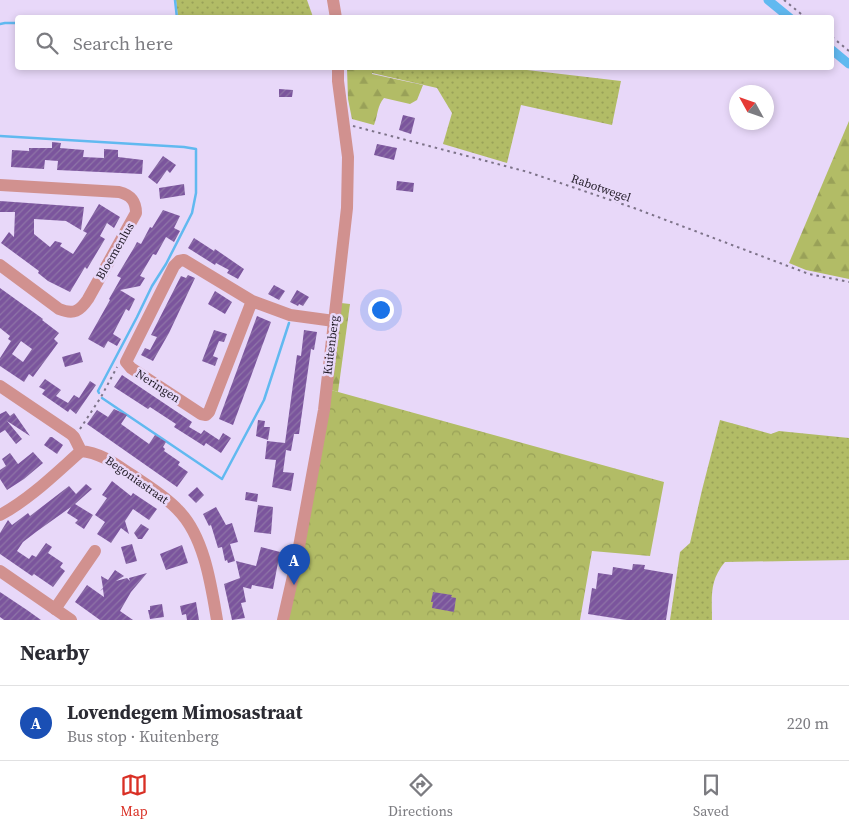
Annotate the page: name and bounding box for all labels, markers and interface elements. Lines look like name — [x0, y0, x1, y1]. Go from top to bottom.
search box — [15, 15, 834, 70]
icon: search — [33, 29, 61, 57]
text: Search here — [73, 30, 173, 56]
north arrow — [729, 85, 774, 130]
street label: Rabotwegel — [569, 170, 633, 206]
street label: Bloemenlus — [92, 219, 138, 283]
your location — [368, 297, 394, 323]
street label: Kuitenberg — [319, 314, 343, 376]
street label: Neringen — [133, 366, 183, 406]
street label: Begoniastraat — [102, 452, 172, 508]
pin: A — [278, 544, 310, 585]
text: Nearby — [20, 638, 90, 667]
text: Lovendegem Mimosastraat — [67, 699, 303, 725]
text: A — [31, 712, 41, 734]
text: 220 m — [787, 712, 829, 734]
text: Bus stop · Kuitenberg — [67, 725, 219, 747]
tab: Map — [120, 771, 148, 821]
tab: Directions — [388, 771, 453, 821]
tab: Saved — [693, 771, 729, 821]

